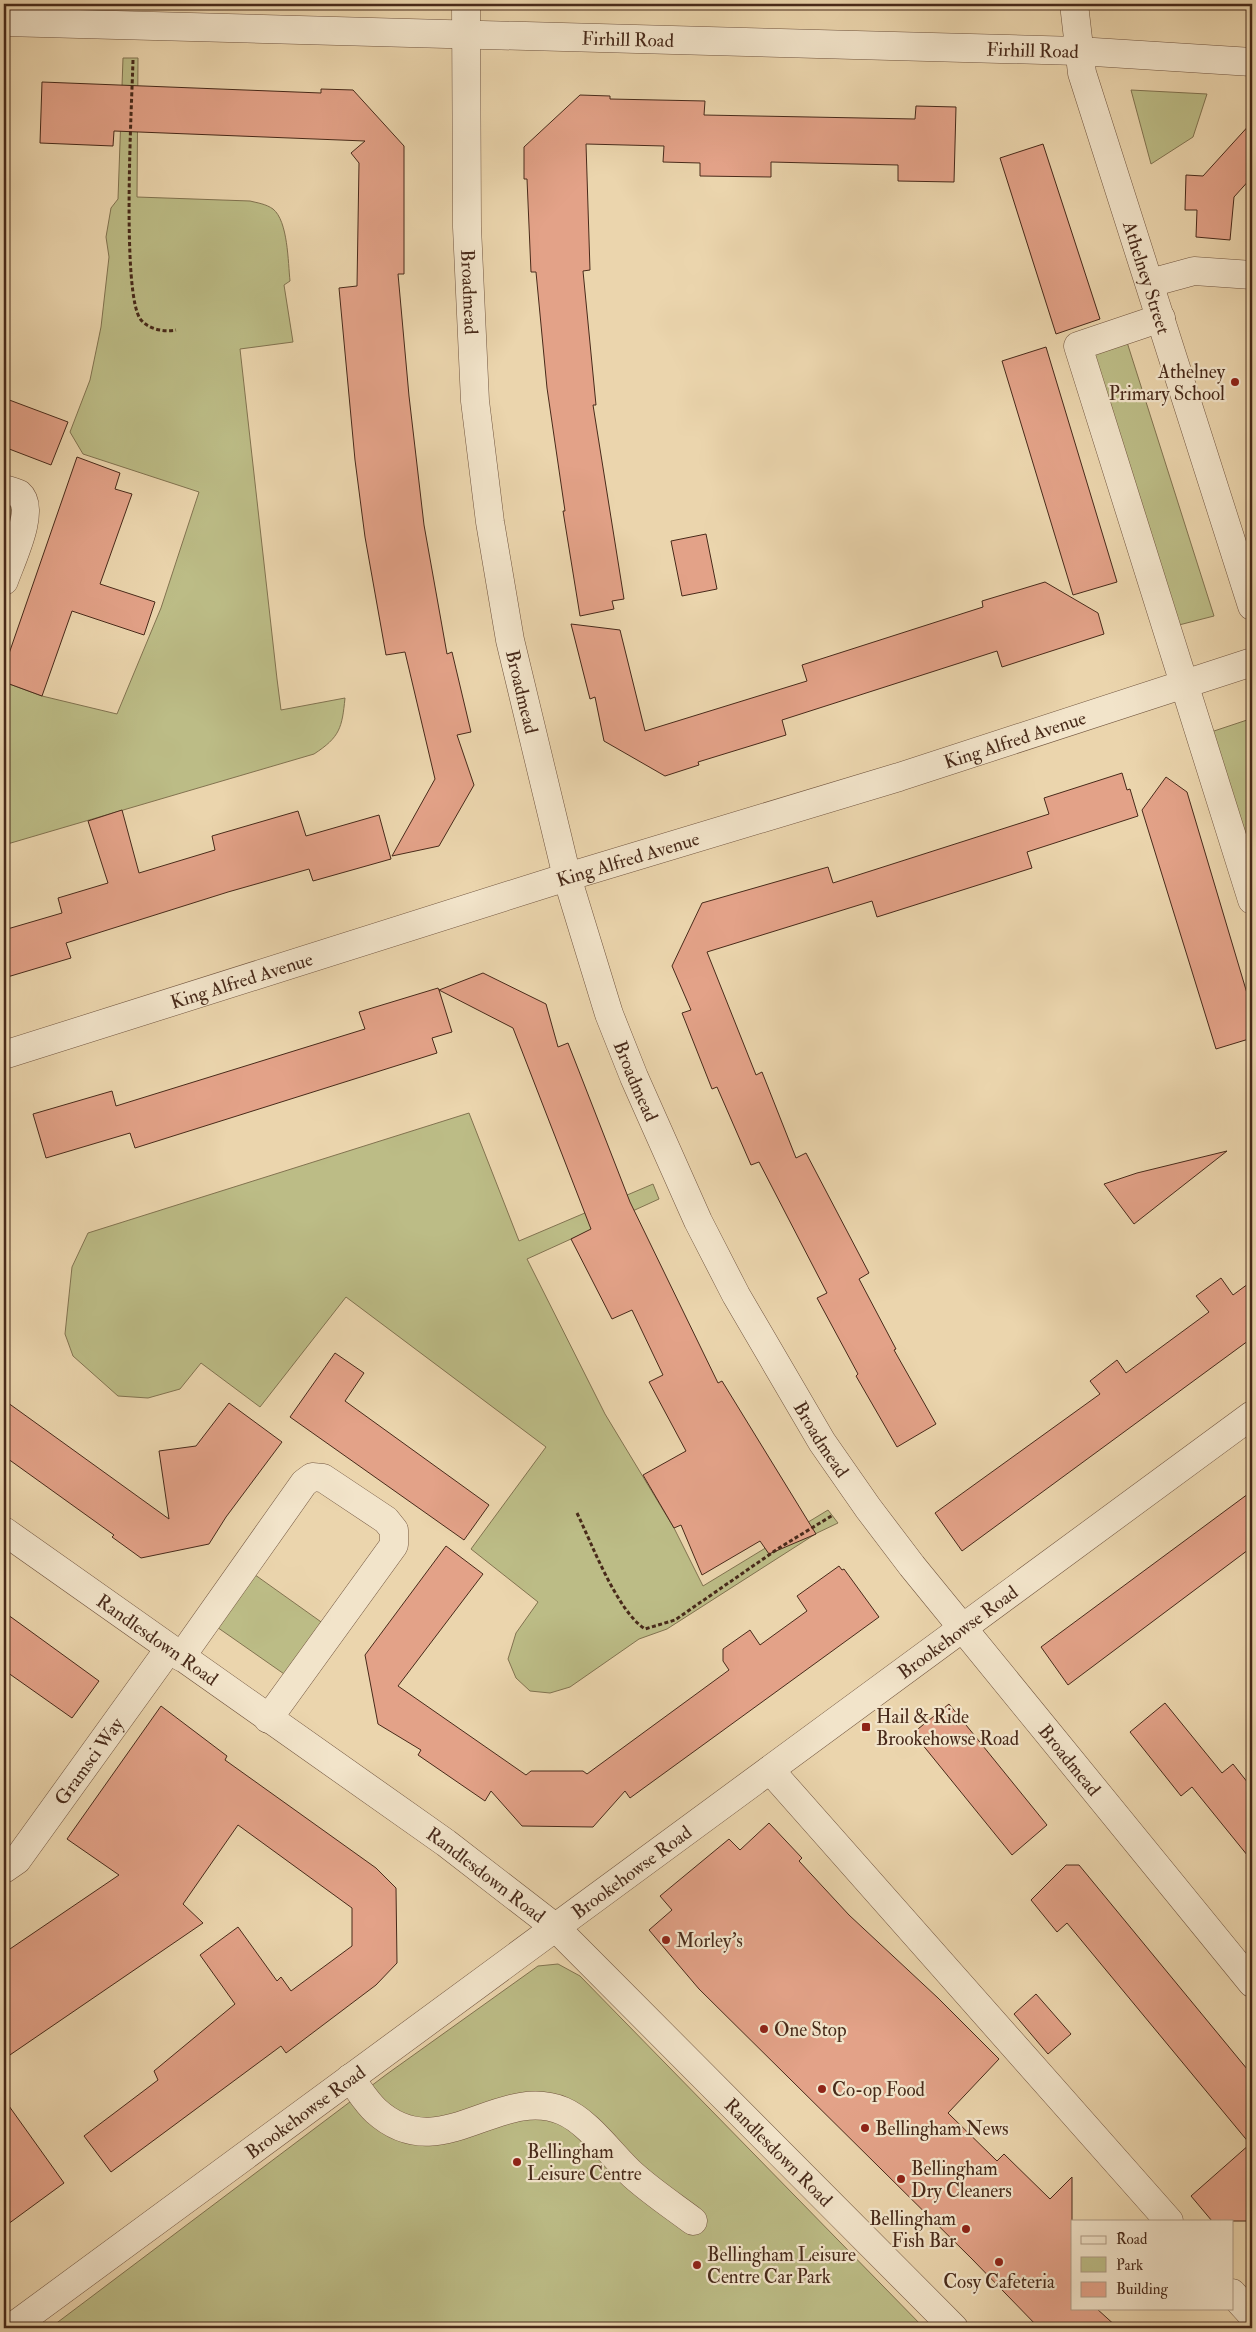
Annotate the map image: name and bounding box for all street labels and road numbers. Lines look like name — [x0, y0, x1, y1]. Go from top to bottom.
street label: Firhill Road — [581, 27, 675, 53]
street label: Firhill Road — [986, 38, 1080, 64]
street label: Athelney Street — [1117, 217, 1175, 337]
street label: Broadmead — [455, 249, 483, 336]
street label: Broadmead — [500, 648, 543, 737]
street label: King Alfred Avenue — [941, 706, 1089, 775]
street label: King Alfred Avenue — [554, 827, 702, 893]
street label: King Alfred Avenue — [168, 947, 316, 1015]
street label: Broadmead — [608, 1037, 663, 1126]
street label: Broadmead — [788, 1397, 854, 1483]
street label: Brookehowse Road — [893, 1580, 1023, 1685]
street label: Randlesdown Road — [91, 1589, 223, 1692]
street label: Gramsci Way — [50, 1712, 129, 1810]
street label: Broadmead — [1033, 1720, 1106, 1802]
street label: Brookehowse Road — [567, 1820, 697, 1925]
street label: Randlesdown Road — [422, 1822, 550, 1929]
street label: Brookehowse Road — [241, 2060, 371, 2165]
street label: Randlesdown Road — [719, 2093, 838, 2212]

